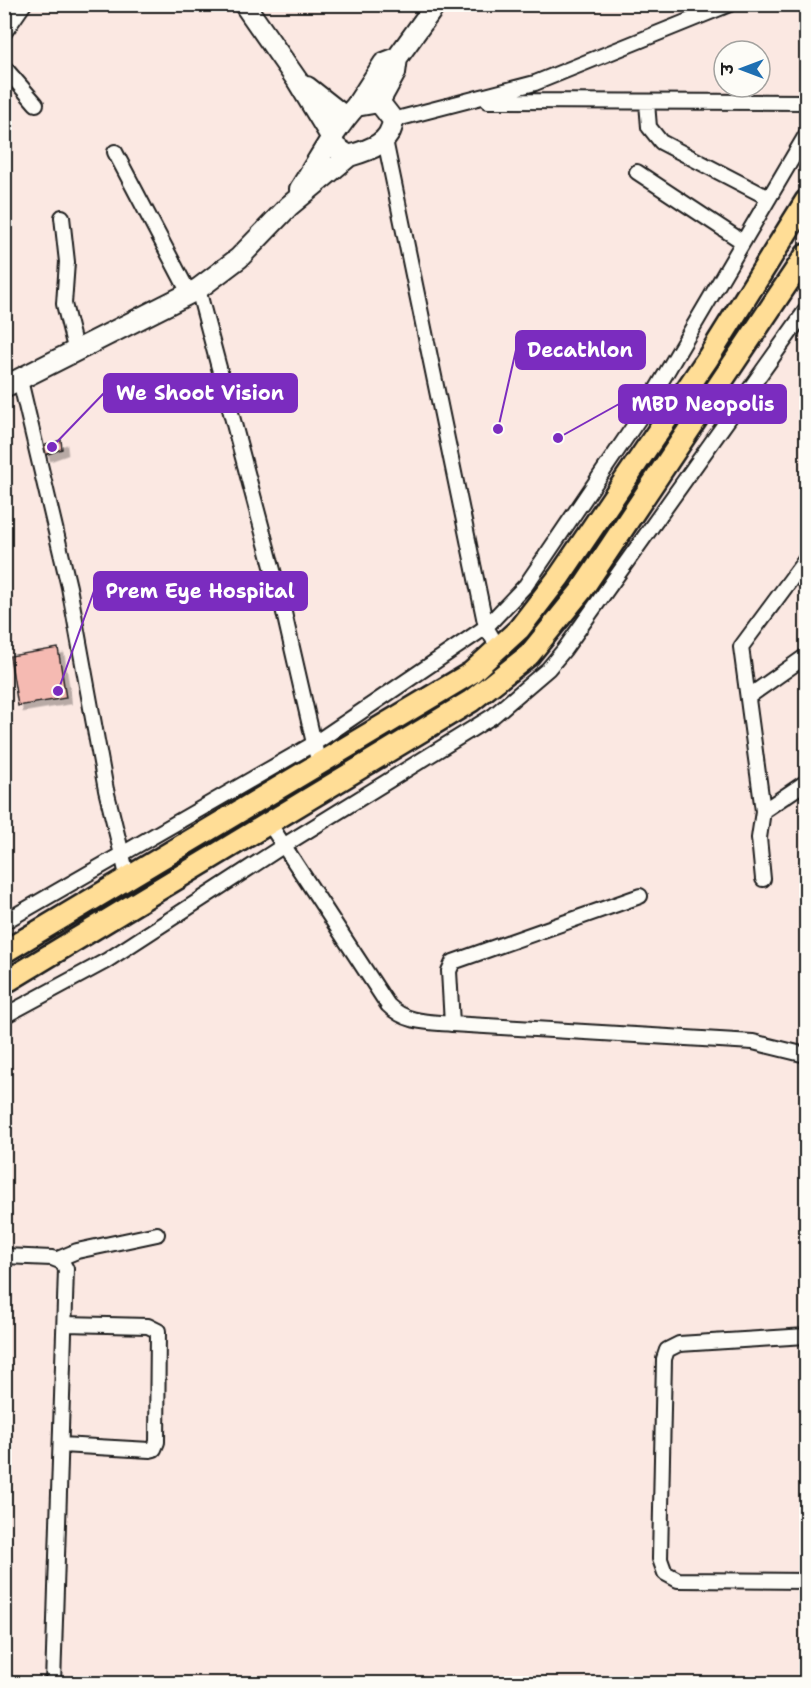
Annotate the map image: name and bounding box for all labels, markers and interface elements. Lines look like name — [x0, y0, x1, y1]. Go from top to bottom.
north arrow — [712, 39, 772, 99]
text: उ — [717, 62, 738, 76]
callout: Decathlon — [516, 331, 645, 369]
text: Decathlon — [527, 337, 633, 363]
callout: We Shoot Vision — [104, 374, 297, 412]
text: We Shoot Vision — [116, 380, 284, 406]
callout: MBD Neopolis — [619, 385, 786, 423]
text: MBD Neopolis — [631, 391, 775, 417]
callout: Prem Eye Hospital — [94, 572, 307, 610]
text: Prem Eye Hospital — [105, 578, 295, 604]

